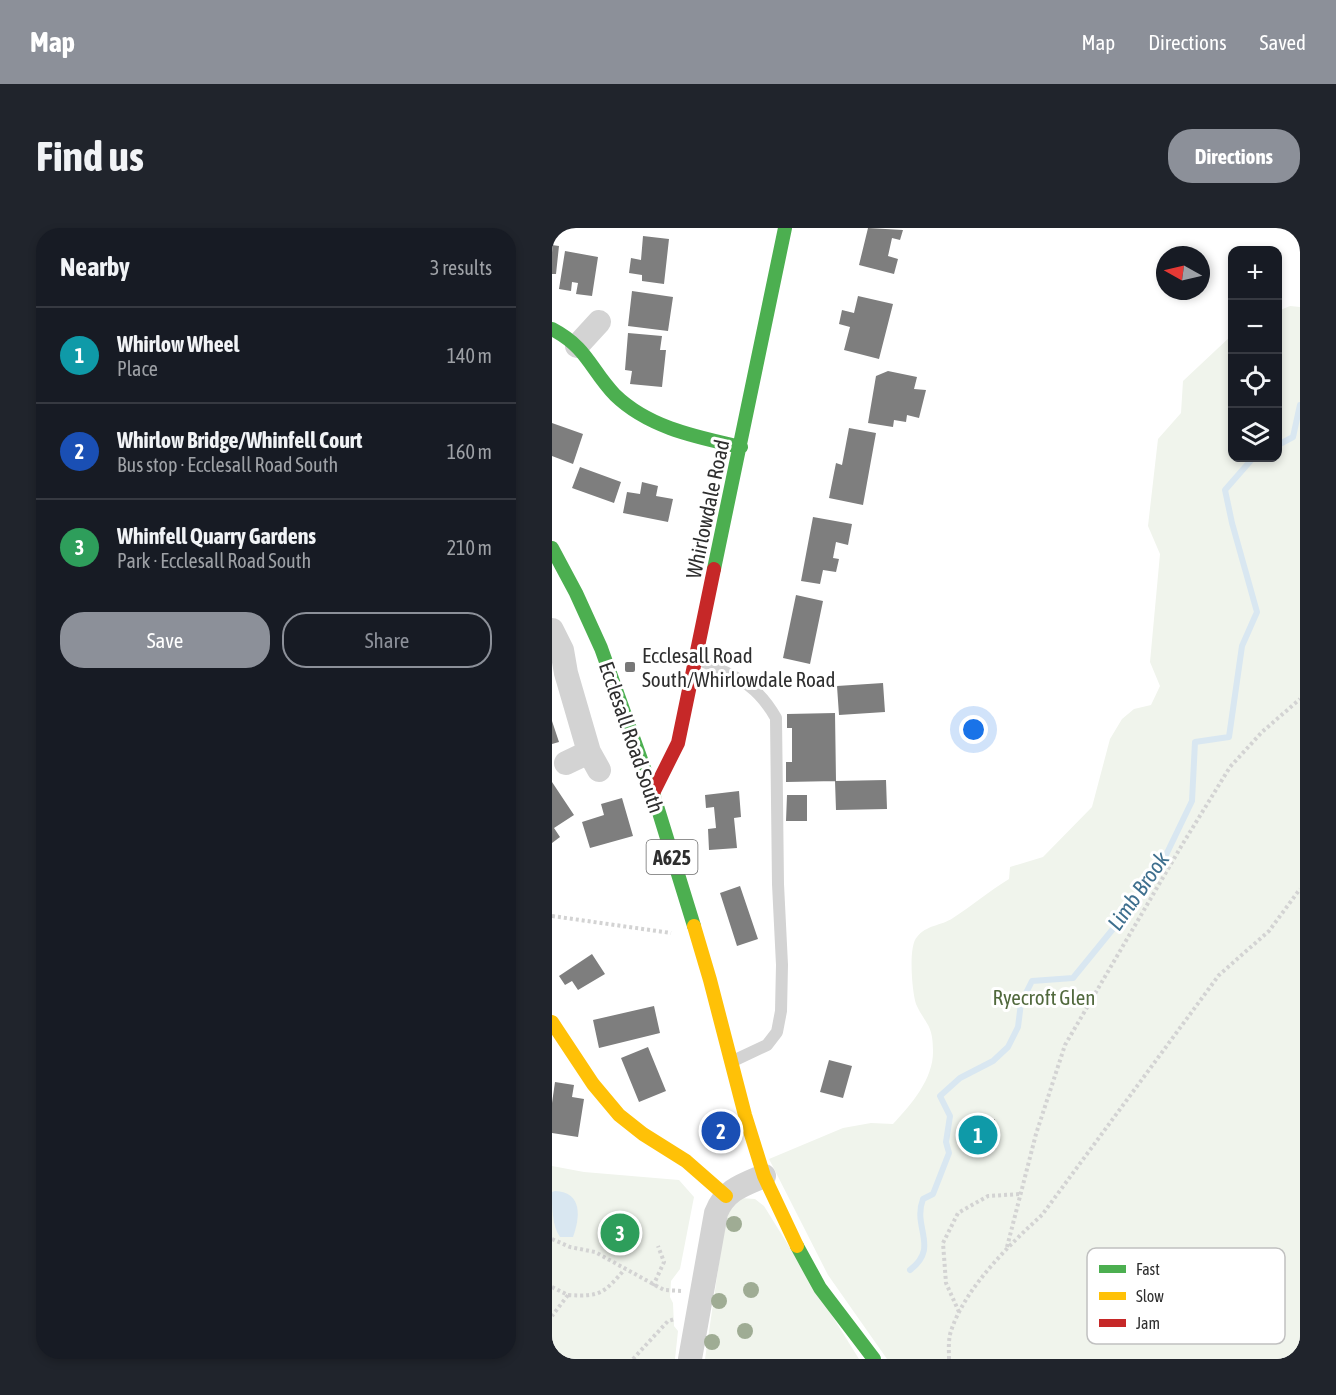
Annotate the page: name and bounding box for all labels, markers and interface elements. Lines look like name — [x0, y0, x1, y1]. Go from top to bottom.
text: Map — [30, 26, 75, 58]
text: Map — [1081, 30, 1115, 54]
text: Directions — [1148, 30, 1227, 54]
text: Saved — [1260, 30, 1306, 54]
button: Directions — [1168, 129, 1300, 183]
text: Find us — [36, 132, 144, 180]
north arrow — [1156, 246, 1210, 300]
map controls — [1228, 246, 1282, 462]
button: + — [1228, 246, 1282, 300]
text: Nearby — [60, 252, 130, 282]
text: 3 results — [430, 256, 492, 279]
button: − — [1228, 300, 1282, 354]
text: Whirlow Wheel — [117, 331, 239, 357]
text: 1 — [75, 344, 84, 367]
text: 140 m — [447, 344, 492, 367]
button: locate — [1228, 354, 1282, 408]
text: Place — [117, 357, 158, 380]
button: layers — [1228, 408, 1282, 462]
text: Whirlow Bridge/Whinfell Court — [117, 427, 362, 453]
street label: Whirlowdale Road — [681, 437, 733, 581]
text: 2 — [75, 440, 84, 463]
text: 160 m — [447, 440, 492, 463]
text: Bus stop · Ecclesall Road South — [117, 453, 338, 476]
text: Whinfell Quarry Gardens — [117, 523, 316, 549]
text: 3 — [75, 536, 84, 559]
text: 210 m — [447, 536, 492, 559]
text: Park · Ecclesall Road South — [117, 549, 311, 572]
button: Save — [60, 612, 270, 668]
button: Share — [282, 612, 492, 668]
place label: Ecclesall Road South/Whirlowdale Road — [642, 643, 836, 691]
street label: Ecclesall Road South — [595, 658, 669, 816]
marker: Ecclesall Road South/Whirlowdale Road — [623, 660, 637, 674]
your location — [959, 715, 988, 744]
road number: A625 — [646, 840, 698, 874]
water label: Limb Brook — [1102, 847, 1174, 935]
park label: Ryecroft Glen — [992, 985, 1096, 1009]
pin: 2 — [702, 1108, 740, 1154]
pin: 1 — [958, 1112, 998, 1158]
pin: 3 — [600, 1210, 640, 1256]
legend — [1087, 1248, 1285, 1344]
text: Fast — [1136, 1260, 1160, 1278]
text: Slow — [1136, 1287, 1164, 1305]
text: Jam — [1136, 1314, 1160, 1332]

